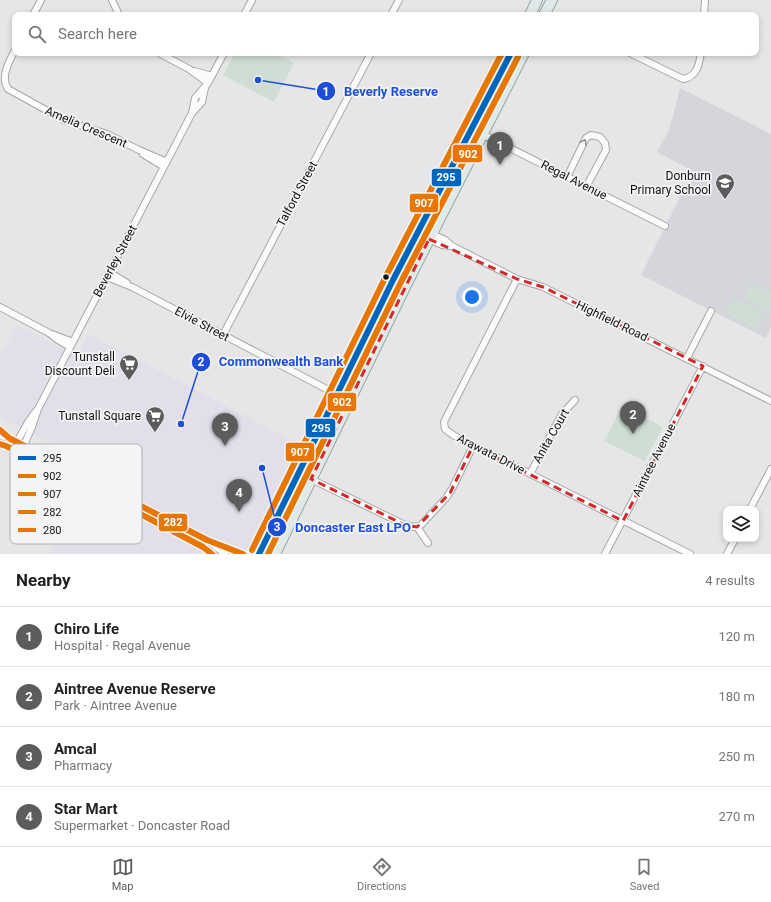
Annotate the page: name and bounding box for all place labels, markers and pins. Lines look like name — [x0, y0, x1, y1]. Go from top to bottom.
callout: Beverly Reserve — [316, 79, 446, 104]
pin: 1 — [487, 132, 513, 165]
place label: Donburn Primary School — [630, 169, 711, 197]
school or university icon: Donburn Primary School — [714, 172, 736, 200]
unlabelled marker — [381, 272, 391, 282]
callout: Commonwealth Bank — [191, 349, 351, 374]
place label: Tunstall Discount Deli — [45, 350, 115, 378]
supermarket icon: Tunstall Discount Deli — [118, 353, 140, 381]
pin: 2 — [620, 401, 646, 434]
supermarket icon: Tunstall Square — [144, 405, 166, 433]
place label: Tunstall Square — [58, 409, 141, 423]
pin: 3 — [212, 413, 238, 446]
pin: 4 — [226, 479, 252, 512]
callout: Doncaster East LPO — [267, 515, 419, 540]

